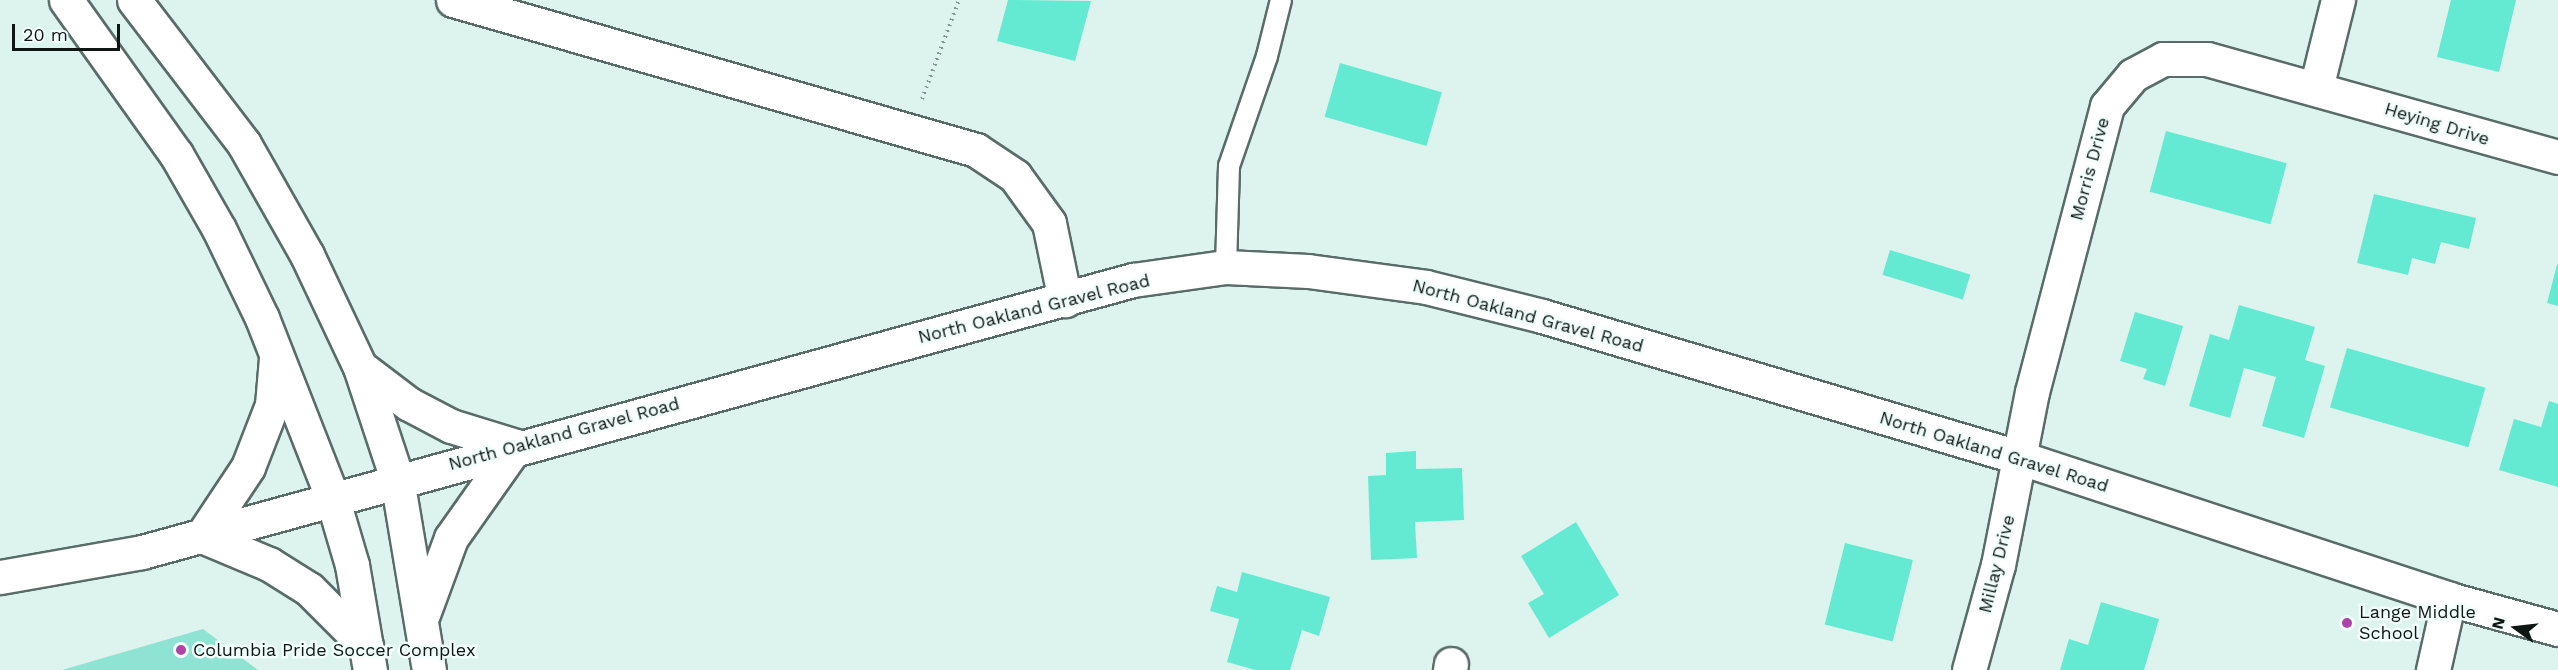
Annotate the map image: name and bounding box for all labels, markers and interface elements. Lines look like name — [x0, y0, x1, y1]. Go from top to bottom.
scale bar — [15, 12, 123, 50]
text: 20 m — [23, 24, 68, 45]
street label: Heying Drive — [2382, 98, 2492, 150]
street label: Morris Drive — [2066, 115, 2114, 223]
street label: North Oakland Gravel Road — [915, 270, 1153, 348]
street label: North Oakland Gravel Road — [1410, 275, 1646, 357]
street label: North Oakland Gravel Road — [446, 393, 682, 475]
street label: North Oakland Gravel Road — [1877, 407, 2111, 497]
street label: Millay Drive — [1974, 512, 2020, 616]
north arrow — [2486, 598, 2546, 658]
place label: Lange Middle School — [2359, 602, 2476, 644]
text: N — [2487, 615, 2509, 631]
marker: Lange Middle School — [2340, 616, 2354, 630]
place label: Columbia Pride Soccer Complex — [193, 639, 476, 661]
marker: Columbia Pride Soccer Complex — [174, 643, 188, 657]

